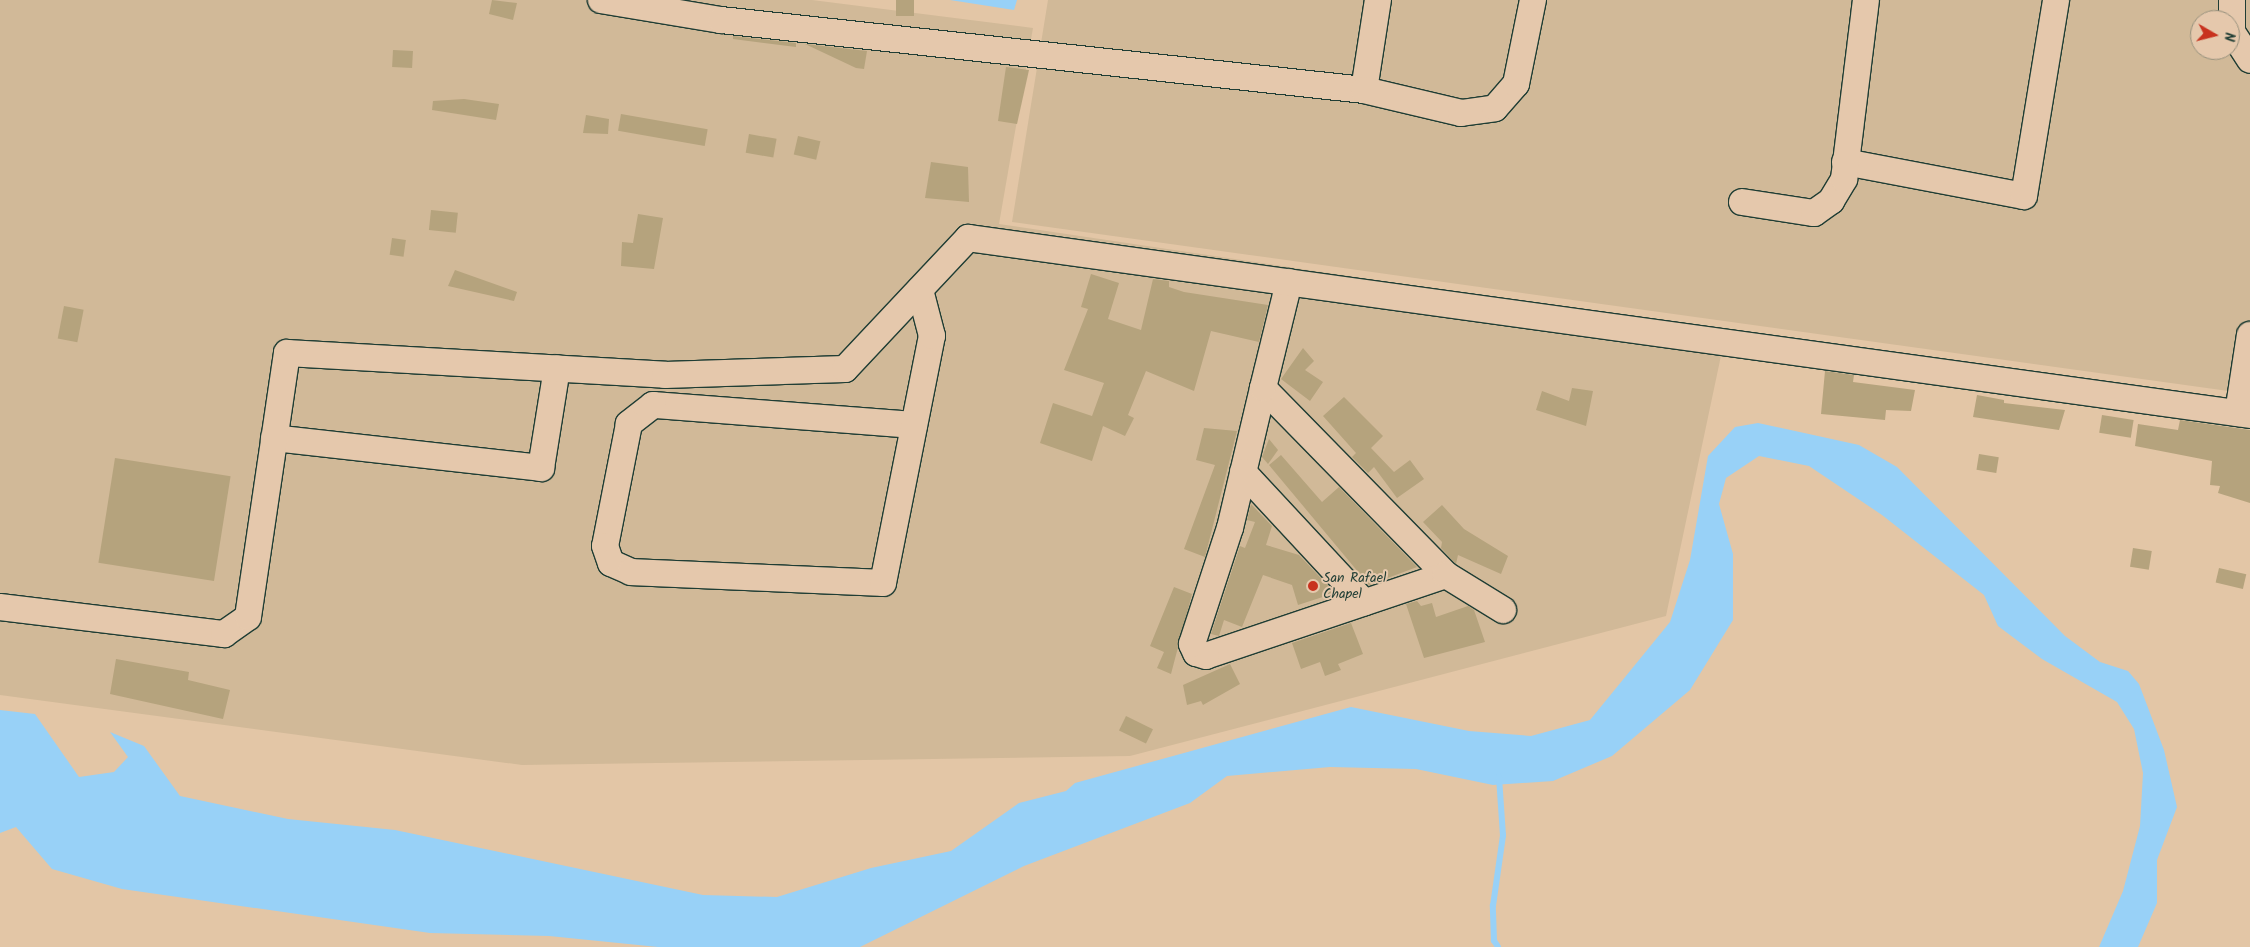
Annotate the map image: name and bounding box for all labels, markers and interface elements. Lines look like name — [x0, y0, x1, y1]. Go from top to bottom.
north arrow — [2190, 10, 2240, 60]
text: N — [2217, 31, 2240, 43]
place label: San Rafael Chapel — [1323, 570, 1386, 602]
marker: San Rafael Chapel — [1307, 580, 1319, 592]

